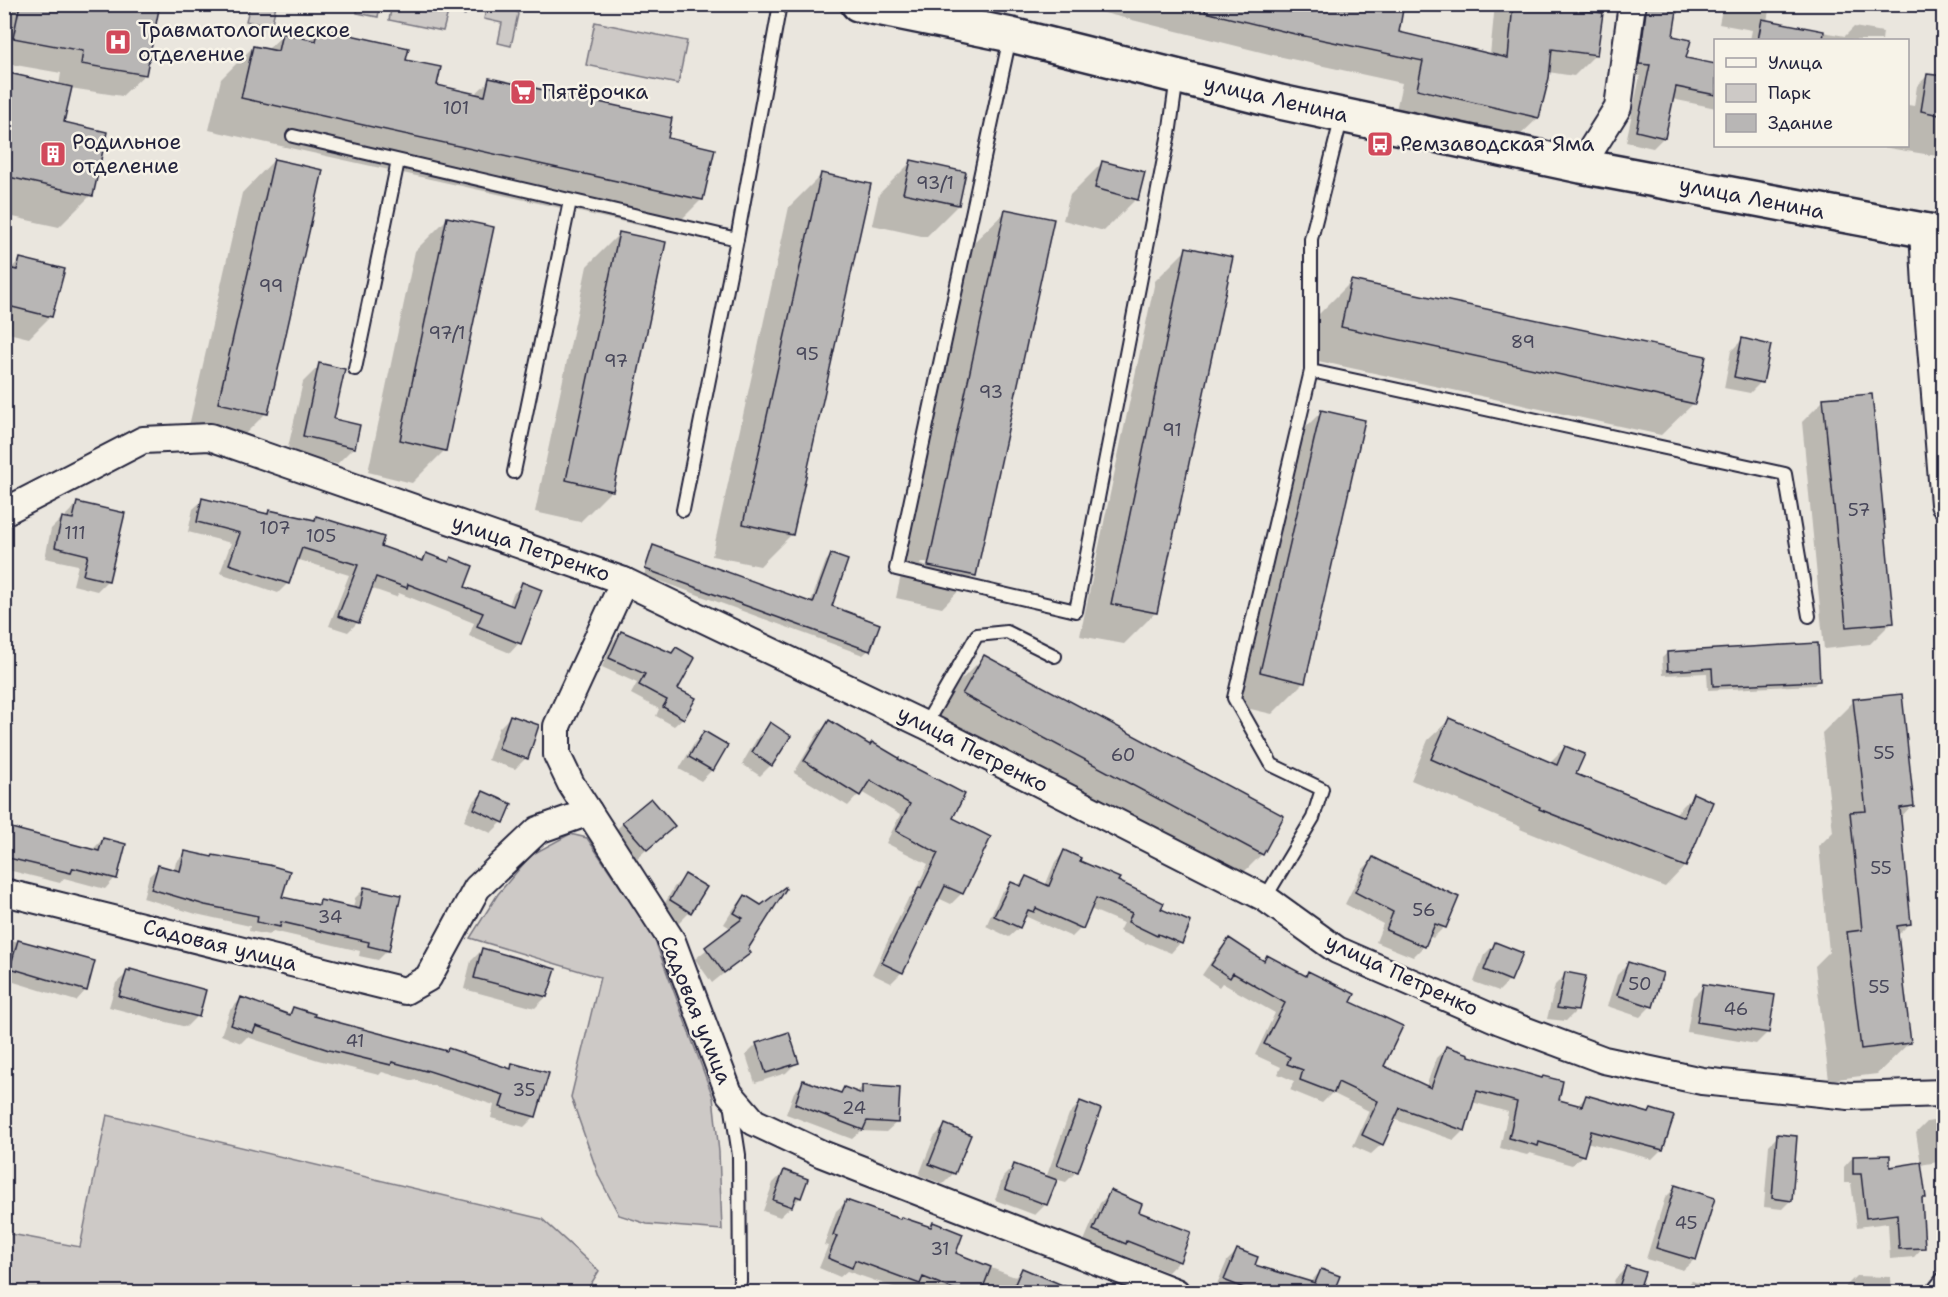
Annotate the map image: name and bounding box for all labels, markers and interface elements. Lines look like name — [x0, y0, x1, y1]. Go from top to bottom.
place label: Травматологическое отделение — [138, 16, 350, 68]
hospital icon: Травматологическое отделение — [103, 27, 133, 57]
legend — [1714, 39, 1909, 147]
text: Улица — [1768, 51, 1822, 75]
street label: улица Ленина — [1201, 69, 1351, 129]
supermarket icon: Пятёрочка — [508, 77, 538, 107]
place label: Пятёрочка — [542, 78, 648, 106]
text: Парк — [1768, 81, 1811, 105]
house number: 101 — [443, 96, 469, 120]
text: Здание — [1768, 111, 1833, 135]
place label: Родильное отделение — [72, 128, 181, 180]
bus stop icon: Ремзаводская Яма — [1365, 129, 1395, 159]
place label: Ремзаводская Яма — [1400, 130, 1594, 158]
building icon: Родильное отделение — [38, 139, 68, 169]
street label: улица Ленина — [1677, 170, 1827, 226]
house number: 93/1 — [916, 171, 954, 195]
house number: 99 — [259, 274, 283, 298]
house number: 97/1 — [428, 321, 466, 345]
house number: 89 — [1511, 330, 1535, 354]
house number: 95 — [795, 342, 819, 366]
house number: 97 — [604, 349, 628, 373]
house number: 93 — [979, 380, 1003, 404]
house number: 91 — [1162, 418, 1182, 442]
house number: 57 — [1848, 498, 1870, 522]
street label: улица Петренко — [448, 508, 614, 588]
house number: 107 — [259, 516, 291, 540]
house number: 111 — [64, 521, 86, 545]
house number: 105 — [306, 524, 336, 548]
street label: улица Петренко — [893, 699, 1053, 799]
house number: 55 — [1873, 741, 1895, 765]
house number: 60 — [1111, 743, 1135, 767]
house number: 55 — [1870, 856, 1892, 880]
house number: 56 — [1412, 898, 1436, 922]
house number: 34 — [318, 905, 342, 929]
street label: Садовая улица — [140, 912, 300, 978]
street label: улица Петренко — [1321, 927, 1483, 1023]
street label: Садовая улица — [653, 932, 739, 1088]
house number: 50 — [1628, 972, 1652, 996]
house number: 55 — [1868, 975, 1890, 999]
house number: 46 — [1724, 997, 1748, 1021]
house number: 41 — [345, 1029, 365, 1053]
house number: 35 — [512, 1078, 536, 1102]
house number: 24 — [842, 1096, 866, 1120]
house number: 45 — [1674, 1211, 1698, 1235]
house number: 31 — [930, 1237, 950, 1261]

